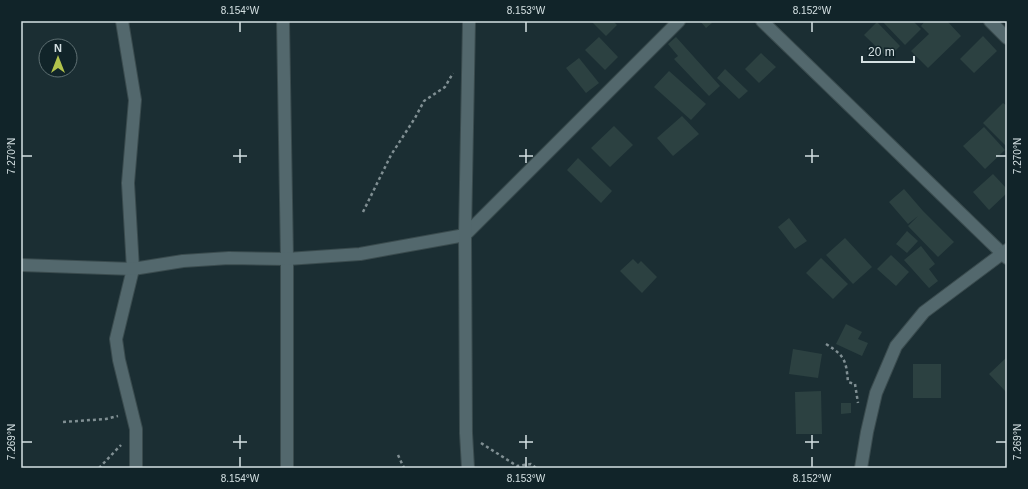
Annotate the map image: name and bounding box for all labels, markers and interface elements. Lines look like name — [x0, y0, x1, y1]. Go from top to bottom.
text: 8.154°W — [221, 5, 260, 16]
text: 8.153°W — [507, 5, 546, 16]
text: 8.152°W — [793, 5, 832, 16]
north arrow — [38, 38, 78, 78]
scale bar — [862, 38, 914, 64]
text: N — [54, 42, 62, 54]
text: 20 m — [868, 45, 895, 59]
text: 7.270°N — [6, 138, 17, 174]
text: 7.270°N — [1012, 138, 1023, 174]
text: 7.269°N — [6, 424, 17, 460]
text: 7.269°N — [1012, 424, 1023, 460]
text: 8.154°W — [221, 473, 260, 484]
text: 8.153°W — [507, 473, 546, 484]
text: 8.152°W — [793, 473, 832, 484]

